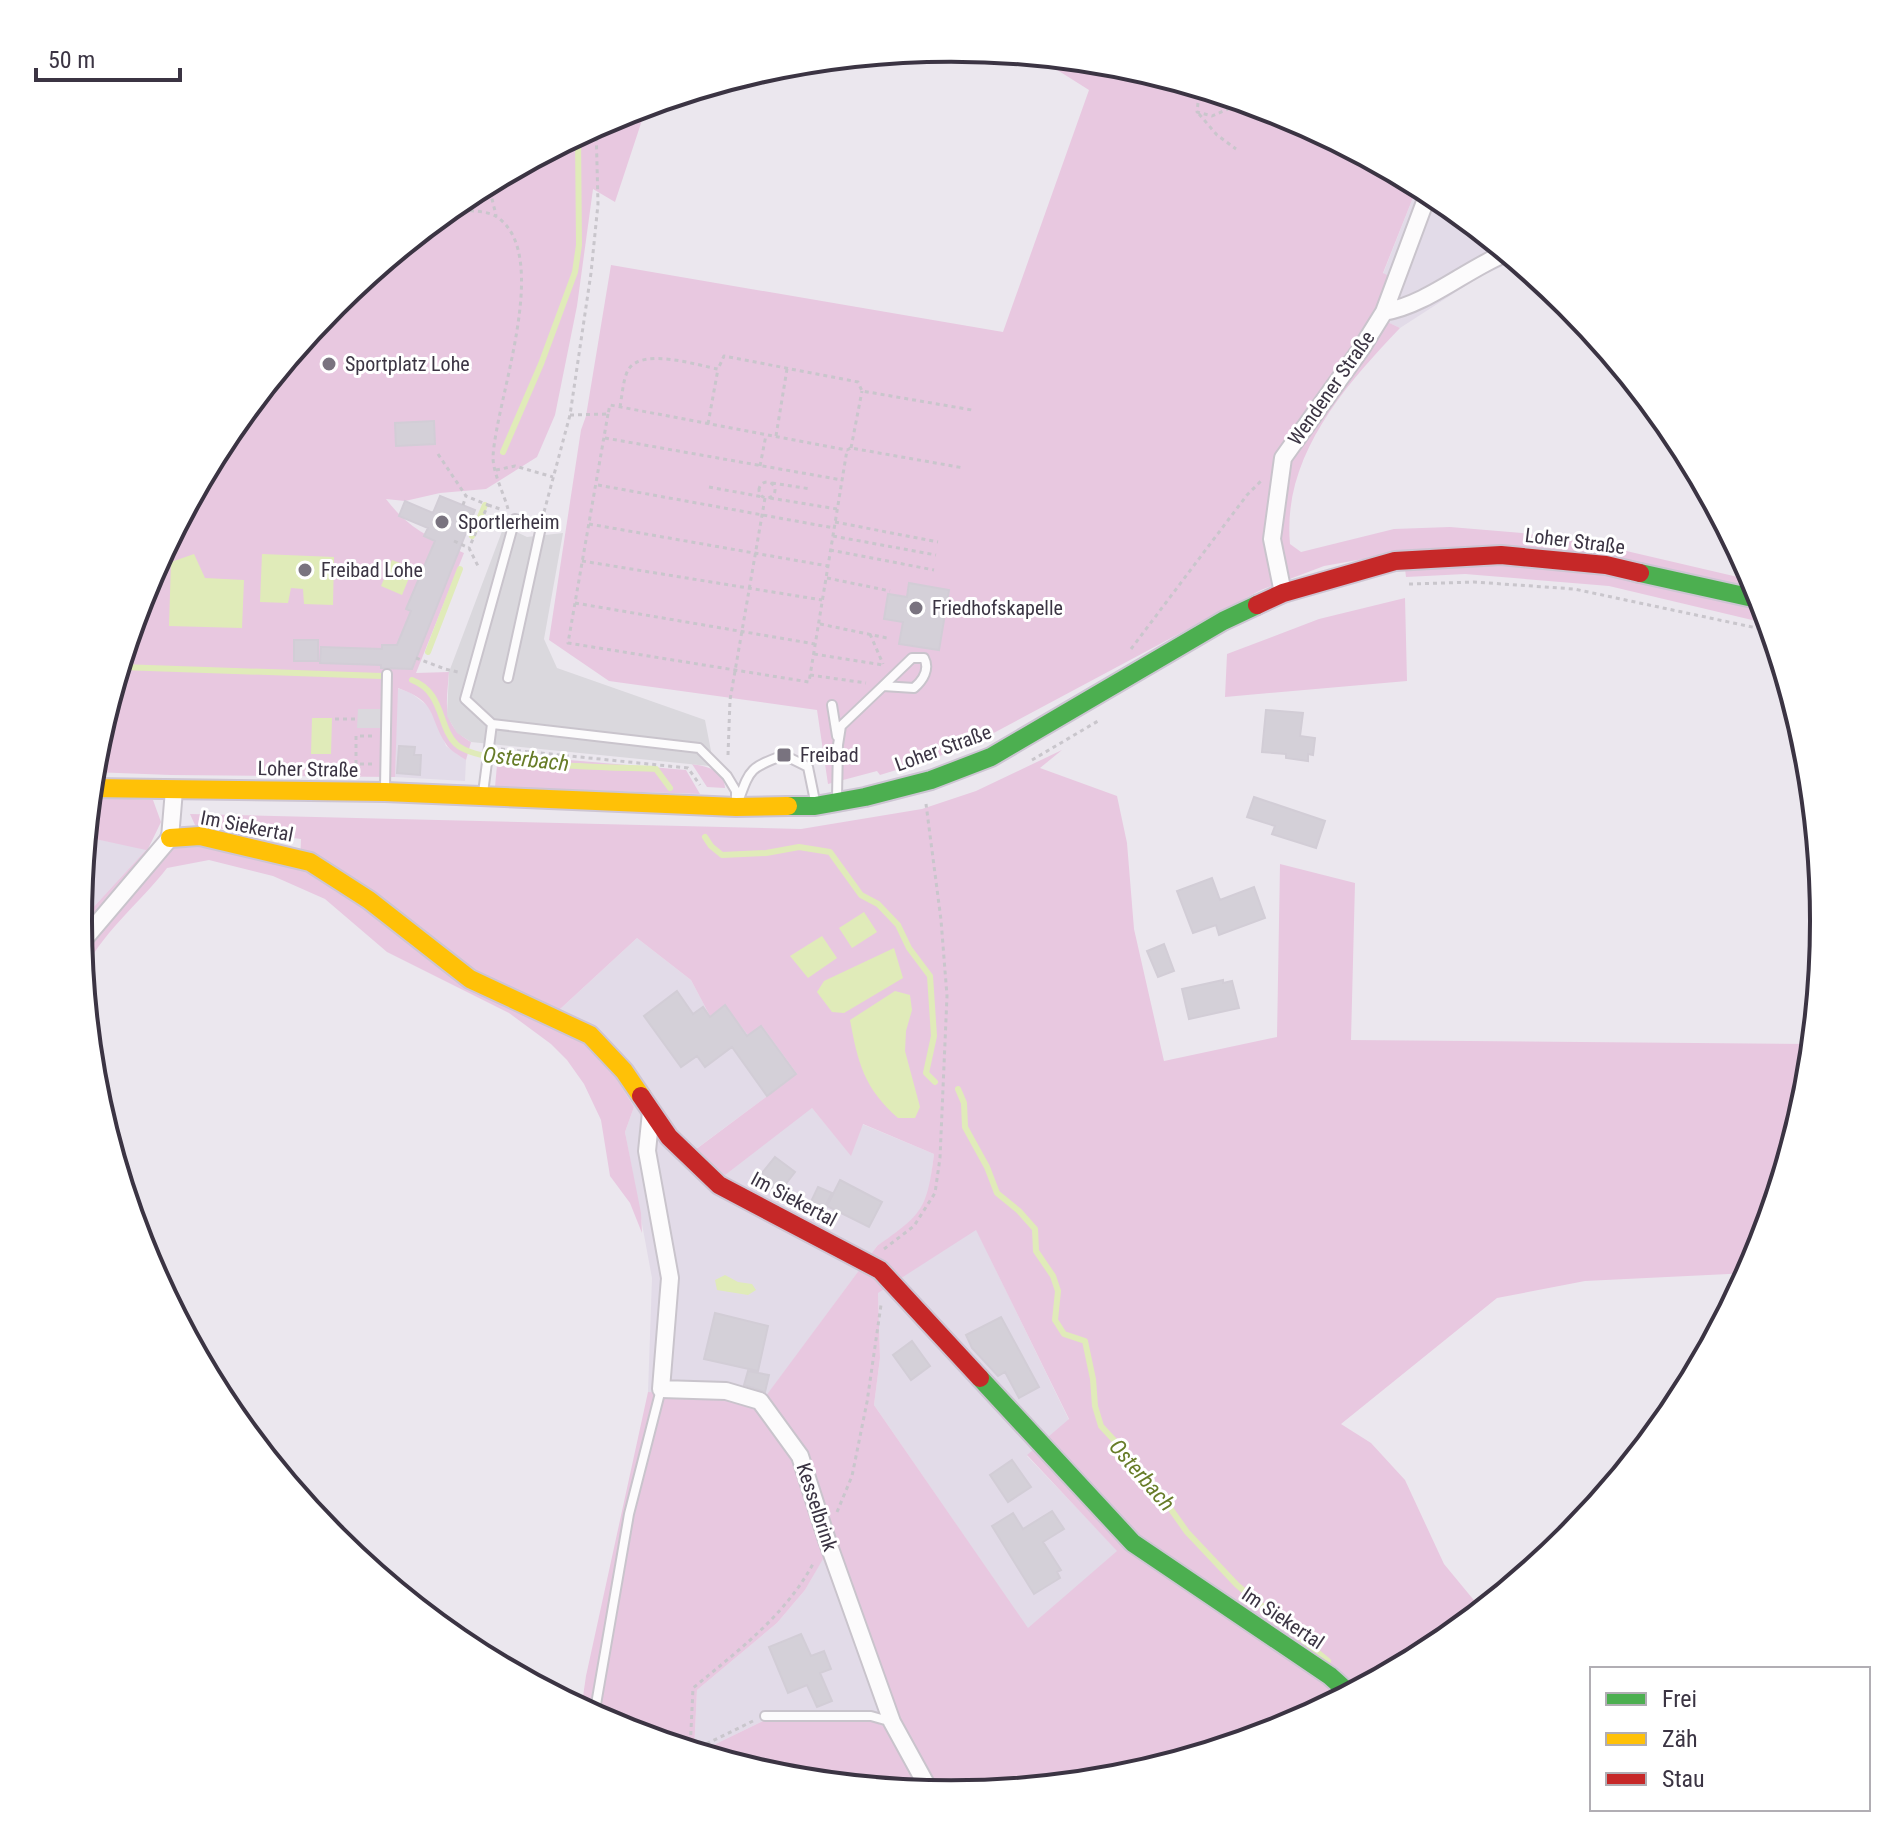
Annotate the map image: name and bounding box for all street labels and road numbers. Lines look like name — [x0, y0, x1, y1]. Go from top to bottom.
street label: Wendener Straße — [1283, 326, 1379, 450]
street label: Loher Straße — [1524, 523, 1626, 559]
street label: Loher Straße — [892, 720, 994, 776]
street label: Loher Straße — [257, 756, 359, 782]
street label: Im Siekertal — [199, 805, 295, 847]
street label: Im Siekertal — [747, 1166, 841, 1232]
street label: Kesselbrink — [791, 1460, 843, 1554]
street label: Im Siekertal — [1237, 1582, 1329, 1654]

